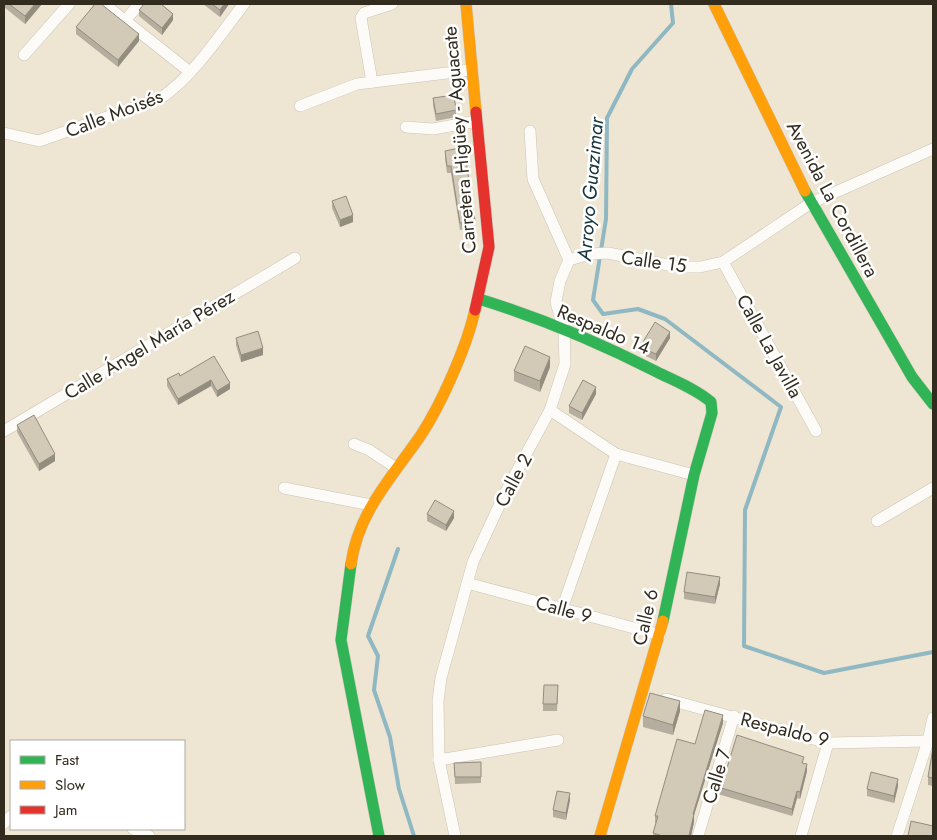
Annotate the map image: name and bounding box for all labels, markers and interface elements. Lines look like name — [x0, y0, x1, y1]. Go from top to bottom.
street label: Carretera Higüey - Aguacate — [436, 25, 483, 255]
street label: Calle Moisés — [62, 82, 167, 144]
water label: Arroyo Guazimar — [570, 115, 611, 263]
street label: Avenida La Cordillera — [780, 116, 885, 282]
street label: Calle 15 — [620, 244, 688, 279]
street label: Calle Ángel María Pérez — [59, 283, 240, 406]
street label: Calle La Javilla — [730, 290, 809, 403]
street label: Respaldo 14 — [553, 298, 655, 361]
street label: Calle 2 — [488, 449, 539, 512]
street label: Calle 6 — [626, 586, 665, 648]
street label: Calle 9 — [533, 589, 595, 630]
street label: Respaldo 9 — [738, 705, 832, 754]
legend — [10, 740, 185, 830]
street label: Calle 7 — [695, 745, 738, 807]
text: Fast — [55, 749, 79, 771]
text: Slow — [55, 774, 86, 796]
text: Jam — [53, 799, 78, 821]

